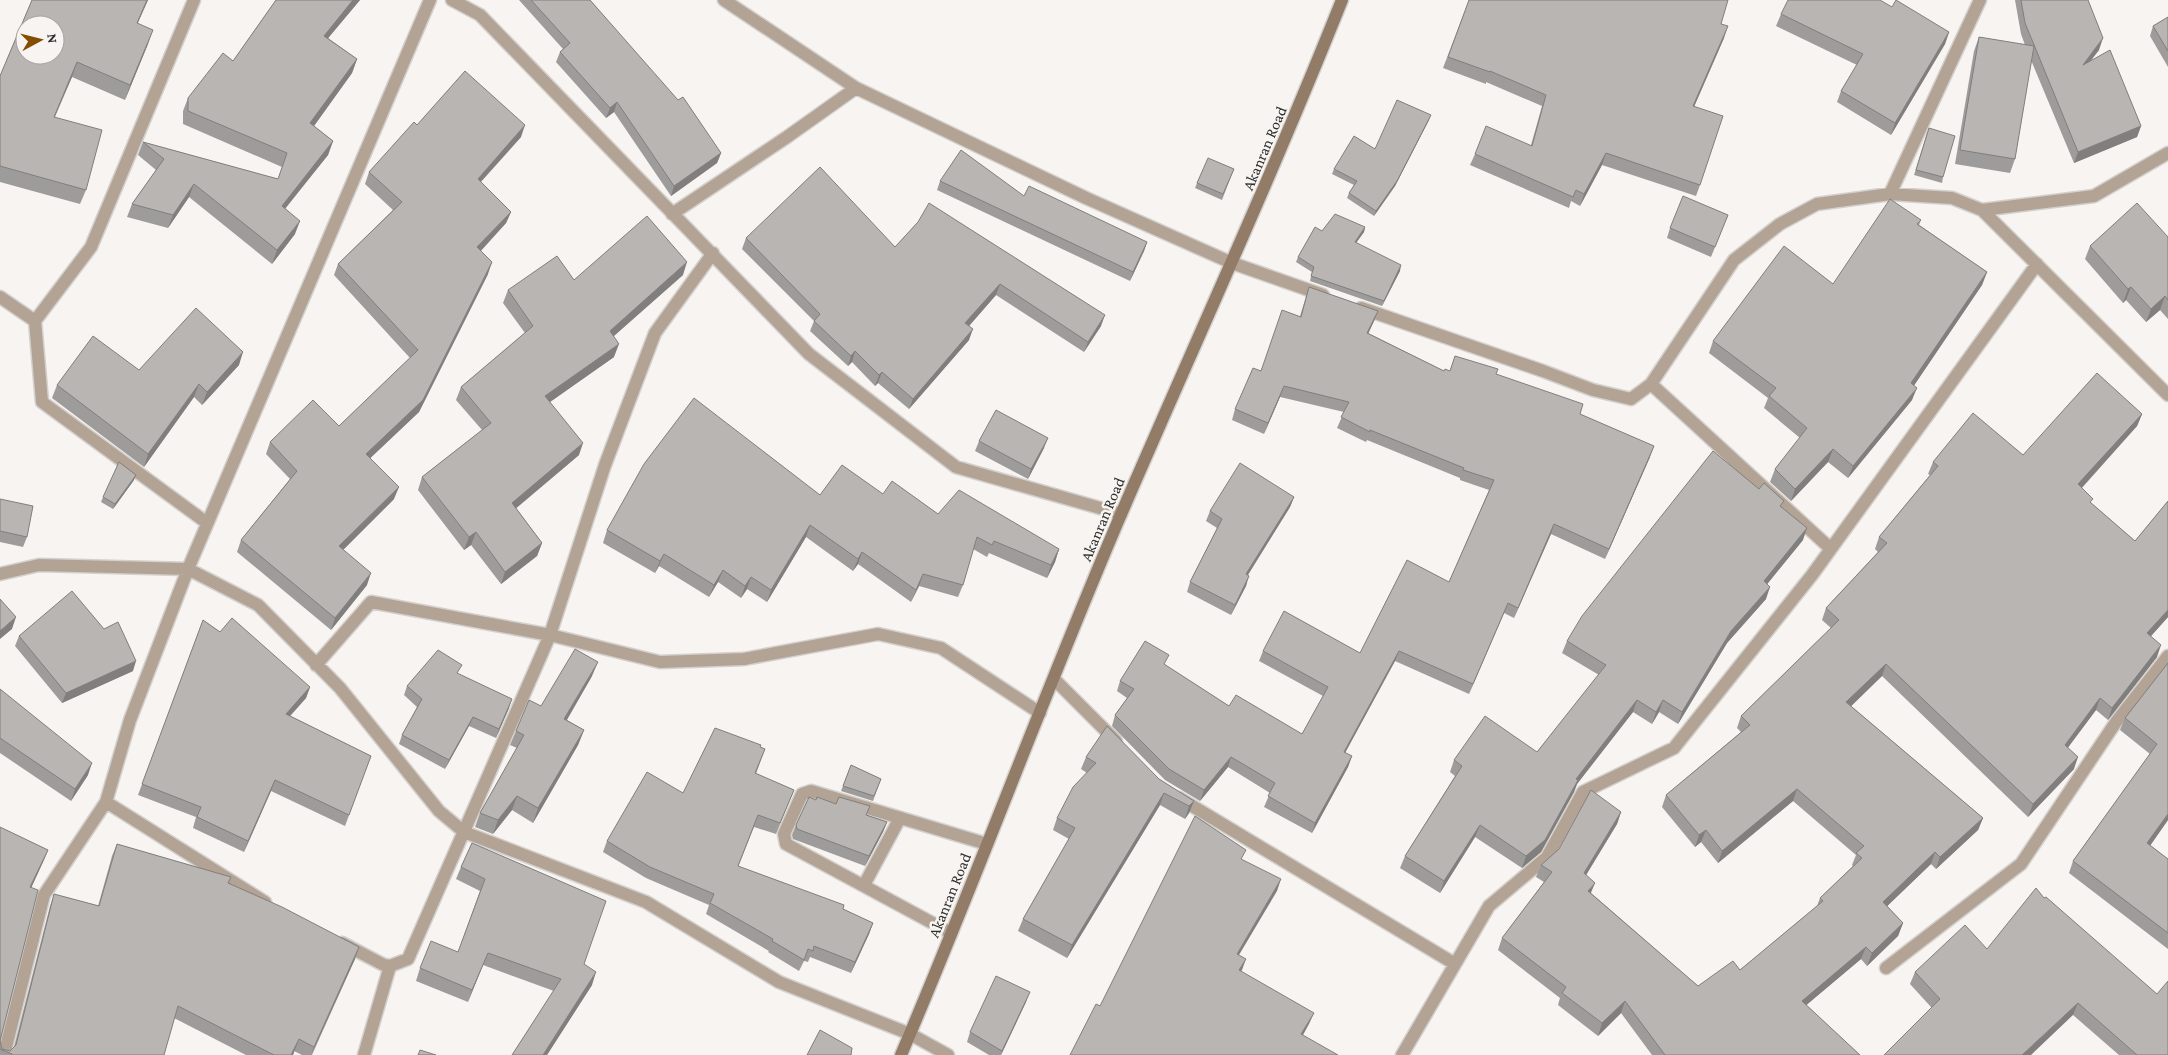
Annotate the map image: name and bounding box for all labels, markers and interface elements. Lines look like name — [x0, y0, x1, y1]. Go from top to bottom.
north arrow — [15, 15, 65, 65]
text: N — [44, 33, 61, 45]
street label: Akanran Road — [1239, 103, 1290, 193]
street label: Akanran Road — [1077, 474, 1128, 564]
street label: Akanran Road — [925, 850, 974, 940]

